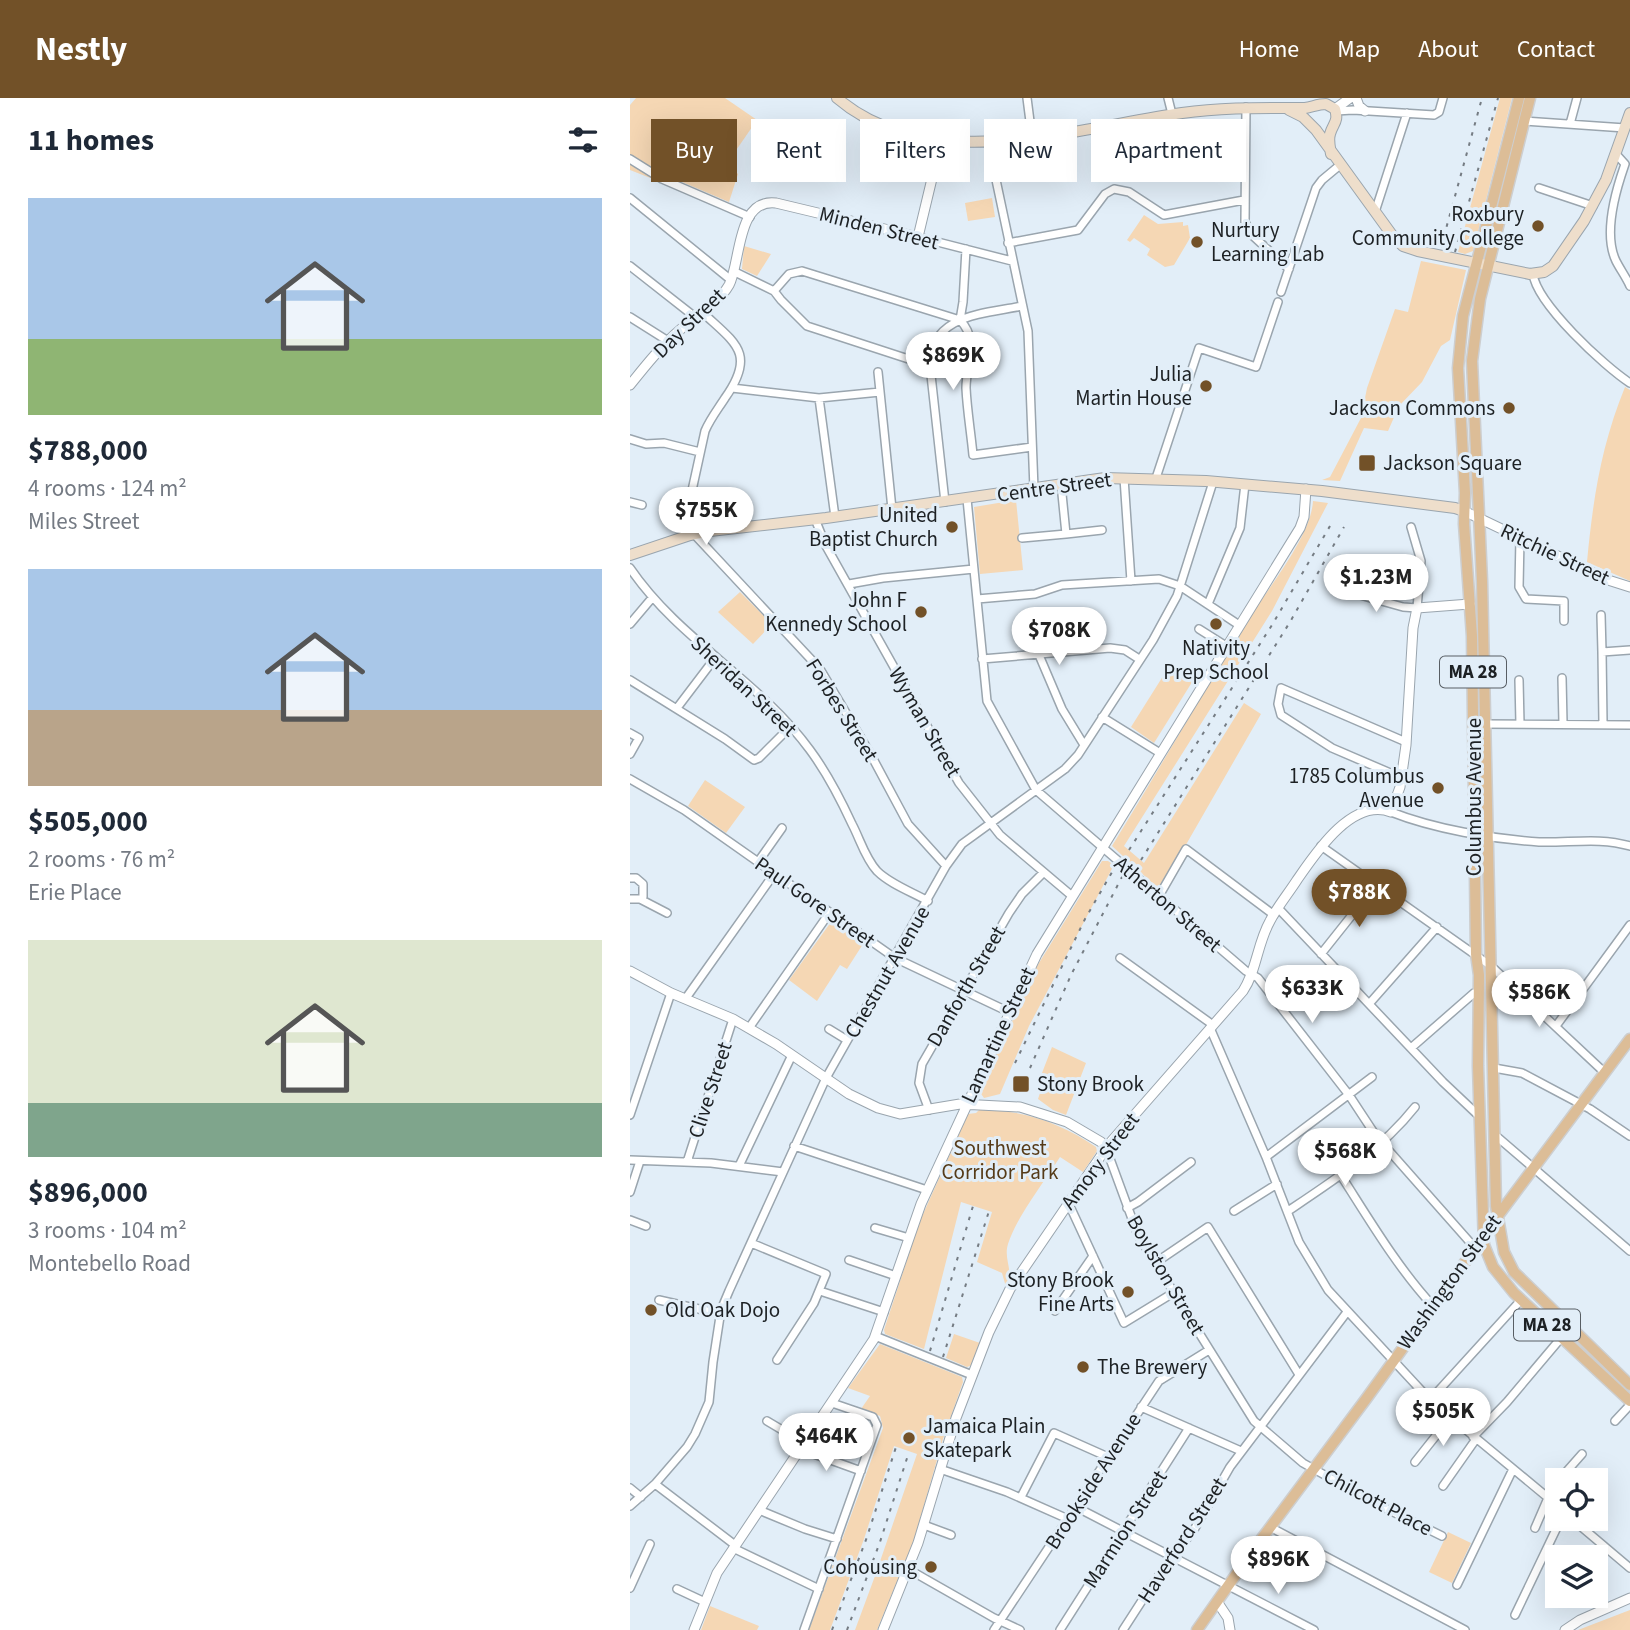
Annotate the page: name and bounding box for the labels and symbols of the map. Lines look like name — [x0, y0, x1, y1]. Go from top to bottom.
street label: Minden Street — [816, 199, 942, 257]
place label: Roxbury Community College — [1352, 199, 1524, 253]
place label: Nurtury Learning Lab — [1211, 215, 1324, 269]
marker: Roxbury Community College — [1530, 218, 1546, 234]
marker: Nurtury Learning Lab — [1189, 234, 1205, 250]
street label: Day Street — [646, 281, 732, 365]
pin: $869K — [904, 332, 1002, 392]
place label: Julia Martin House — [1075, 359, 1192, 413]
marker: Julia Martin House — [1198, 378, 1214, 394]
place label: Jackson Commons — [1329, 393, 1495, 423]
marker: Jackson Commons — [1501, 400, 1517, 416]
place label: Jackson Square — [1383, 448, 1522, 478]
marker: Jackson Square — [1357, 453, 1377, 473]
street label: Centre Street — [995, 464, 1113, 510]
pin: $755K — [657, 488, 755, 547]
place label: United Baptist Church — [809, 500, 938, 554]
street label: Ritchie Street — [1495, 516, 1615, 592]
marker: United Baptist Church — [944, 519, 960, 535]
pin: $1.23M — [1319, 554, 1433, 614]
place label: John F Kennedy School — [765, 585, 907, 639]
marker: John F Kennedy School — [913, 604, 929, 620]
pin: $708K — [1010, 608, 1108, 667]
marker: Nativity Prep School — [1208, 616, 1224, 632]
street label: Sheridan Street — [684, 629, 804, 743]
place label: Nativity Prep School — [1163, 633, 1269, 687]
street label: Forbes Street — [798, 653, 886, 767]
road number: MA 28 — [1440, 656, 1506, 688]
street label: Wyman Street — [881, 661, 969, 783]
street label: Columbus Avenue — [1459, 718, 1489, 876]
place label: 1785 Columbus Avenue — [1289, 761, 1424, 815]
marker: 1785 Columbus Avenue — [1430, 780, 1446, 796]
street label: Paul Gore Street — [749, 849, 881, 955]
street label: Atherton Street — [1108, 849, 1228, 959]
pin: $788K — [1310, 870, 1408, 929]
street label: Chestnut Avenue — [837, 900, 937, 1044]
street label: Danforth Street — [919, 920, 1013, 1052]
street label: Lamartine Street — [953, 962, 1043, 1108]
pin: $633K — [1263, 965, 1361, 1025]
pin: $586K — [1490, 970, 1588, 1029]
street label: Clive Street — [680, 1038, 740, 1142]
place label: Stony Brook — [1037, 1069, 1145, 1099]
marker: Stony Brook — [1011, 1074, 1031, 1094]
street label: Amory Street — [1054, 1106, 1146, 1216]
pin: $568K — [1296, 1128, 1394, 1188]
park label: Southwest Corridor Park — [942, 1133, 1059, 1187]
street label: Washington Street — [1390, 1208, 1508, 1356]
street label: Boylston Street — [1120, 1210, 1212, 1340]
place label: Stony Brook Fine Arts — [1007, 1265, 1115, 1319]
marker: Stony Brook Fine Arts — [1120, 1284, 1136, 1300]
place label: Old Oak Dojo — [665, 1295, 780, 1325]
marker: Old Oak Dojo — [643, 1302, 659, 1318]
road number: MA 28 — [1514, 1310, 1580, 1340]
place label: The Brewery — [1097, 1352, 1208, 1382]
marker: The Brewery — [1075, 1359, 1091, 1375]
pin: $505K — [1394, 1388, 1492, 1448]
street label: Brookside Avenue — [1038, 1407, 1148, 1555]
place label: Jamaica Plain Skatepark — [923, 1411, 1045, 1465]
pin: $464K — [777, 1414, 875, 1473]
marker: Jamaica Plain Skatepark — [901, 1430, 917, 1446]
street label: Chilcott Place — [1318, 1461, 1438, 1543]
street label: Marmion Street — [1076, 1464, 1174, 1594]
street label: Haverford Street — [1130, 1471, 1234, 1609]
pin: $896K — [1229, 1536, 1327, 1596]
place label: Cohousing — [823, 1552, 917, 1582]
marker: Cohousing — [923, 1559, 939, 1575]

